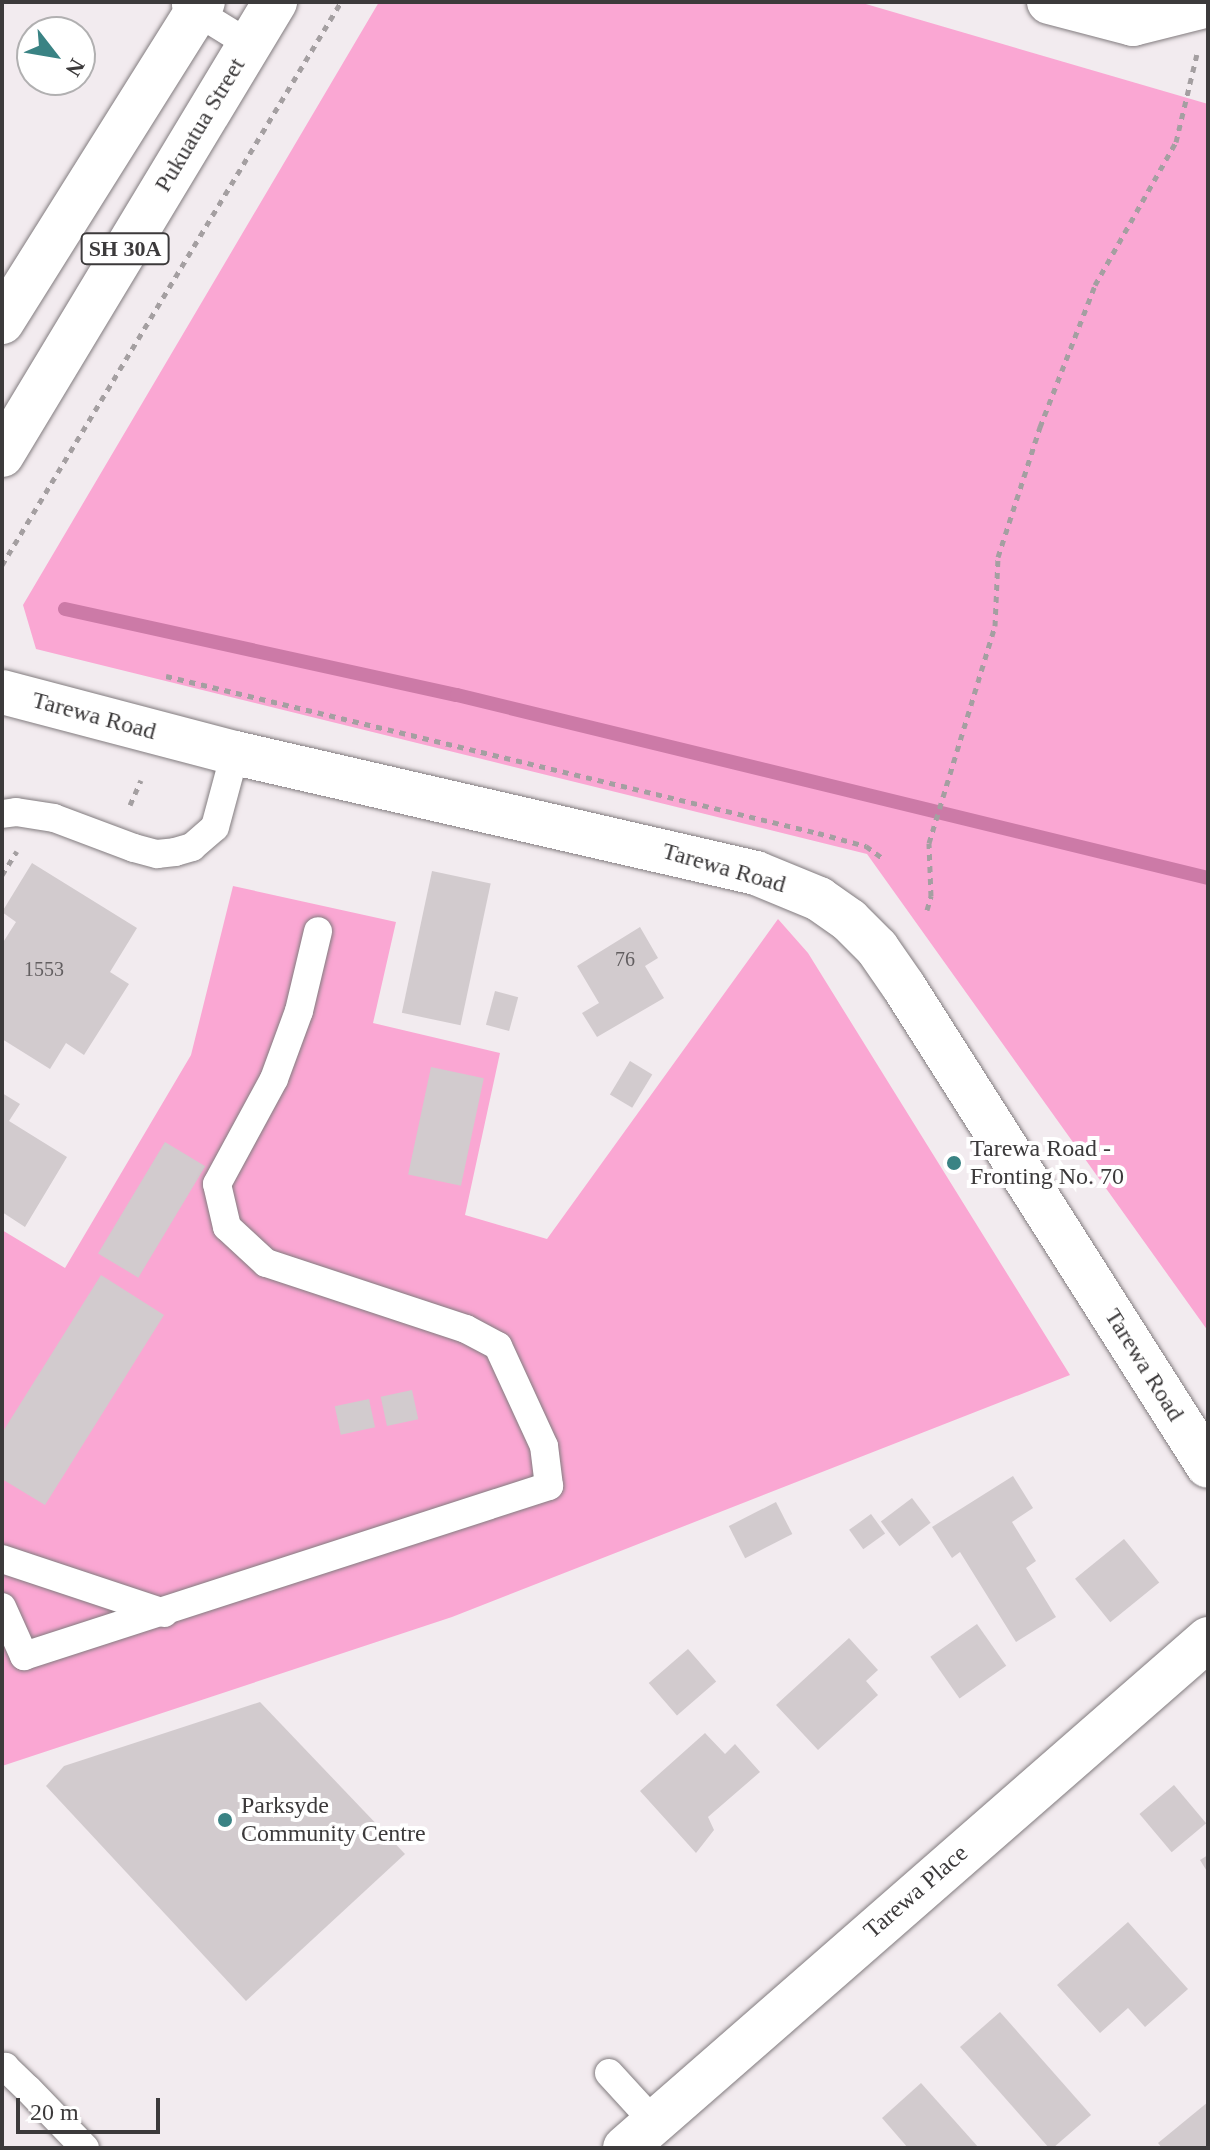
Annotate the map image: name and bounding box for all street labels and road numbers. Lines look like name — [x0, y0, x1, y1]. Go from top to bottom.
street label: Pukuatua Street — [149, 53, 251, 197]
road number: SH 30A — [79, 231, 171, 267]
street label: Tarewa Road — [29, 686, 159, 746]
street label: Tarewa Road — [659, 837, 789, 899]
street label: Tarewa Road — [1098, 1304, 1190, 1426]
street label: Tarewa Place — [858, 1839, 974, 1945]

